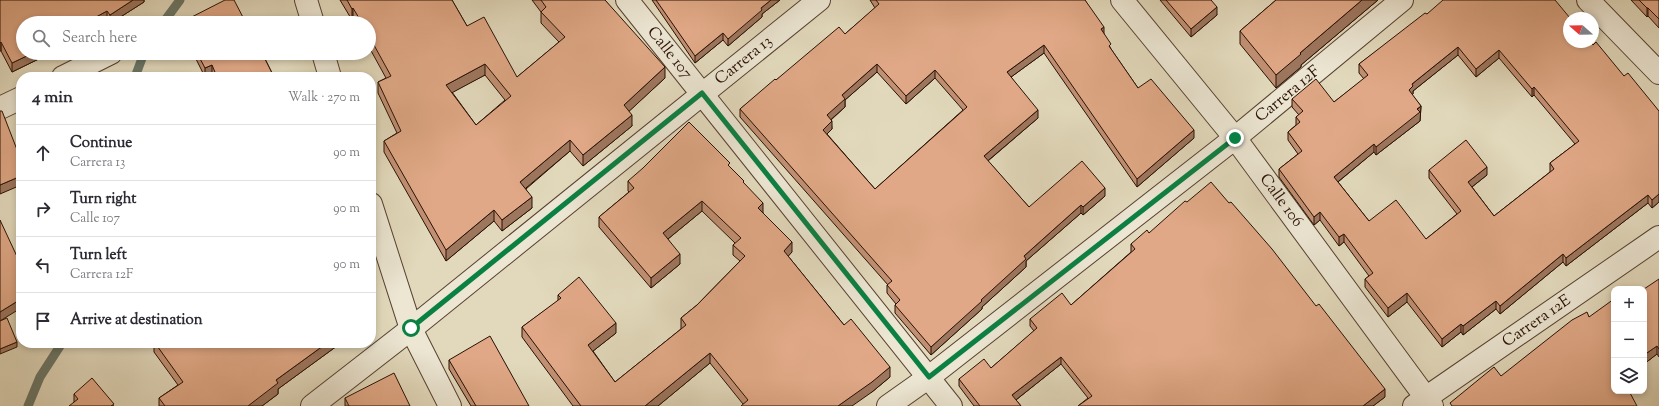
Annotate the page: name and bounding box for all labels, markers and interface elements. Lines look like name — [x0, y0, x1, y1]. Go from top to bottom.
north arrow — [1563, 12, 1599, 48]
search box — [16, 16, 376, 60]
street label: Calle 107 — [641, 22, 698, 84]
icon: search — [30, 27, 52, 49]
text: Search here — [62, 28, 137, 49]
street label: Carrera 13 — [710, 30, 778, 91]
street label: Carrera 12F — [1250, 61, 1325, 128]
text: 4 min — [32, 86, 73, 110]
text: Walk · 270 m — [288, 89, 360, 107]
route end — [1226, 129, 1244, 147]
text: Continue — [70, 133, 132, 154]
icon: ahead — [32, 142, 54, 164]
text: 90 m — [333, 144, 360, 162]
text: Carrera 13 — [70, 154, 125, 172]
street label: Calle 106 — [1254, 169, 1308, 232]
text: Turn right — [70, 189, 136, 210]
icon: right — [32, 198, 54, 220]
text: 90 m — [333, 200, 360, 218]
text: Calle 107 — [70, 210, 120, 228]
text: Turn left — [70, 245, 127, 266]
icon: left — [32, 254, 54, 276]
text: 90 m — [333, 256, 360, 274]
text: Carrera 12F — [70, 266, 133, 284]
map controls — [1611, 286, 1647, 394]
button: + — [1611, 286, 1647, 322]
street label: Carrera 12E — [1498, 289, 1576, 353]
icon: arrive — [32, 310, 54, 332]
text: Arrive at destination — [70, 310, 203, 331]
route start — [402, 319, 420, 337]
button: − — [1611, 322, 1647, 358]
button: layers — [1611, 358, 1647, 394]

